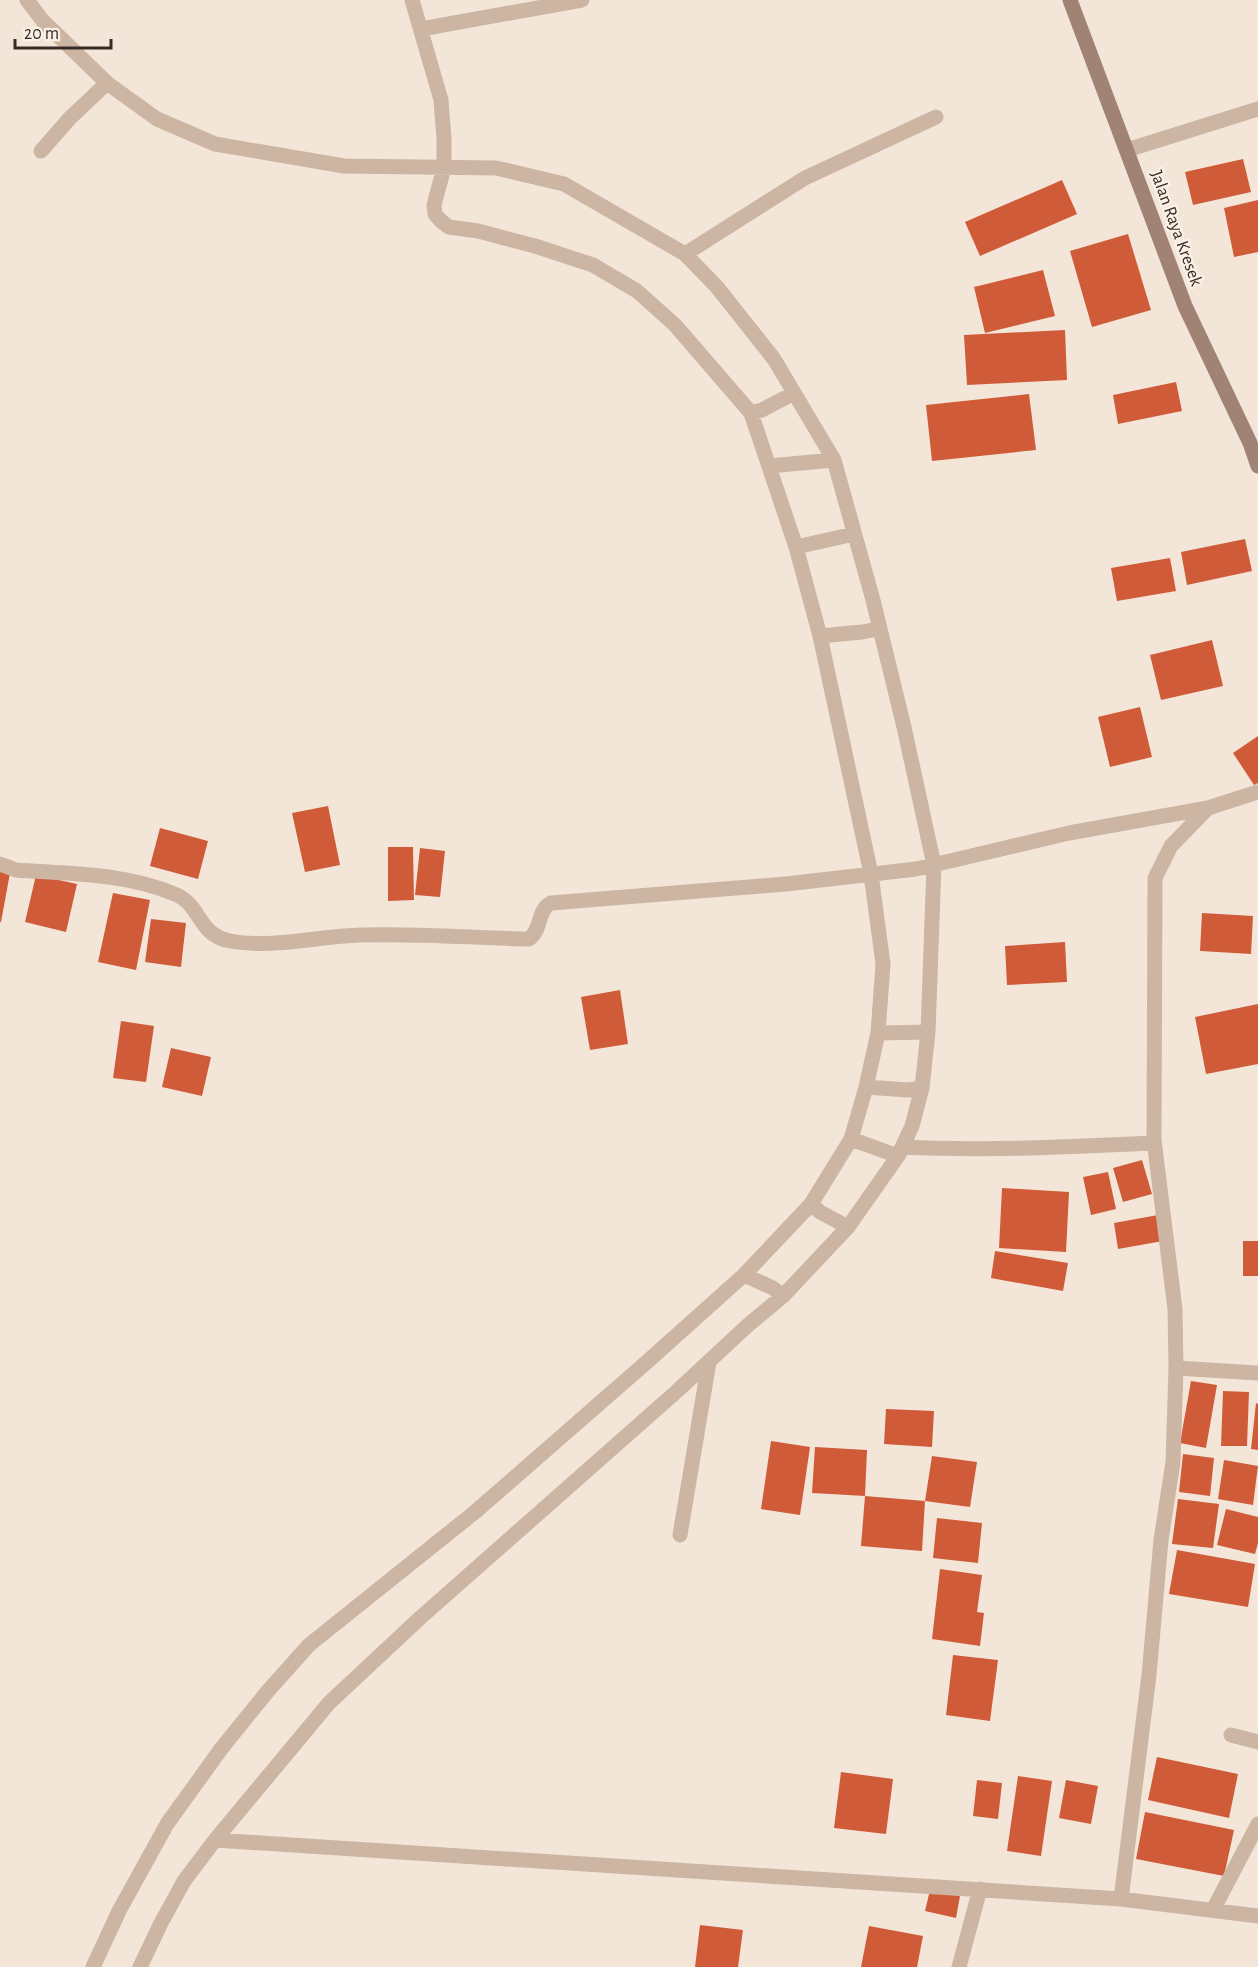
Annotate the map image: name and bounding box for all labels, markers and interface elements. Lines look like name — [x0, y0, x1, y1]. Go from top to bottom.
scale bar — [15, 12, 111, 50]
text: 20 m — [24, 25, 59, 43]
street label: Jalan Raya Kresek — [1147, 168, 1206, 289]

